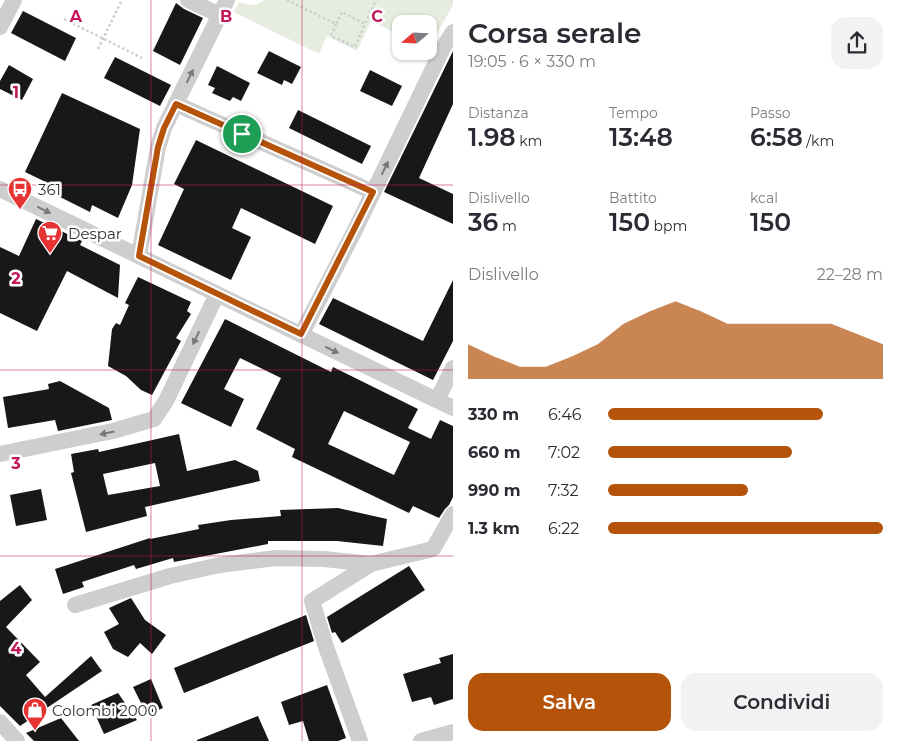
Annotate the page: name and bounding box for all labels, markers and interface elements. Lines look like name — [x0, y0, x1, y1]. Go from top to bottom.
text: A — [69, 7, 83, 26]
text: B — [220, 7, 232, 26]
text: C — [371, 7, 383, 26]
north arrow — [392, 15, 438, 60]
map controls — [392, 15, 437, 60]
text: Corsa serale — [468, 16, 641, 50]
button: share — [831, 17, 883, 69]
text: 19:05 · 6 × 330 m — [468, 52, 596, 71]
one-way arrow — [186, 69, 194, 83]
text: 1 — [13, 83, 19, 102]
text: Distanza — [468, 104, 529, 122]
text: Tempo — [609, 104, 658, 122]
text: Passo — [750, 104, 791, 122]
pin — [221, 113, 263, 155]
icon: arrive — [228, 120, 256, 148]
text: 1.98 — [468, 122, 516, 152]
text: 13:48 — [609, 122, 673, 152]
text: 6:58 — [750, 122, 803, 152]
text: km — [516, 132, 542, 150]
text: /km — [803, 132, 834, 150]
one-way arrow — [381, 161, 389, 175]
bus stop icon: 361 — [7, 176, 33, 210]
place label: 361 — [38, 180, 61, 199]
text: Dislivello — [468, 189, 530, 207]
text: Battito — [609, 189, 657, 207]
text: kcal — [750, 189, 778, 207]
one-way arrow — [37, 206, 51, 214]
text: 36 — [468, 207, 498, 237]
text: 150 — [609, 207, 650, 237]
text: 150 — [750, 207, 791, 237]
text: m — [498, 217, 517, 235]
text: bpm — [650, 217, 687, 235]
supermarket icon: Despar — [37, 220, 63, 254]
place label: Despar — [68, 224, 122, 243]
text: Dislivello — [468, 265, 539, 284]
text: 22–28 m — [817, 265, 883, 284]
text: 2 — [11, 269, 21, 288]
one-way arrow — [192, 331, 200, 345]
one-way arrow — [325, 346, 339, 354]
text: 330 m — [468, 405, 519, 424]
text: 6:46 — [548, 405, 581, 424]
one-way arrow — [98, 429, 114, 437]
text: 660 m — [468, 443, 521, 462]
text: 7:02 — [548, 443, 580, 462]
text: 3 — [10, 454, 21, 473]
text: 990 m — [468, 481, 521, 500]
text: 7:32 — [548, 481, 579, 500]
text: 1.3 km — [468, 519, 520, 538]
text: 6:22 — [548, 519, 579, 538]
text: 4 — [10, 639, 22, 658]
button: Salva — [468, 673, 671, 731]
button: Condividi — [681, 673, 883, 731]
shop icon: Colombi 2000 — [22, 697, 48, 731]
place label: Colombi 2000 — [52, 701, 158, 720]

